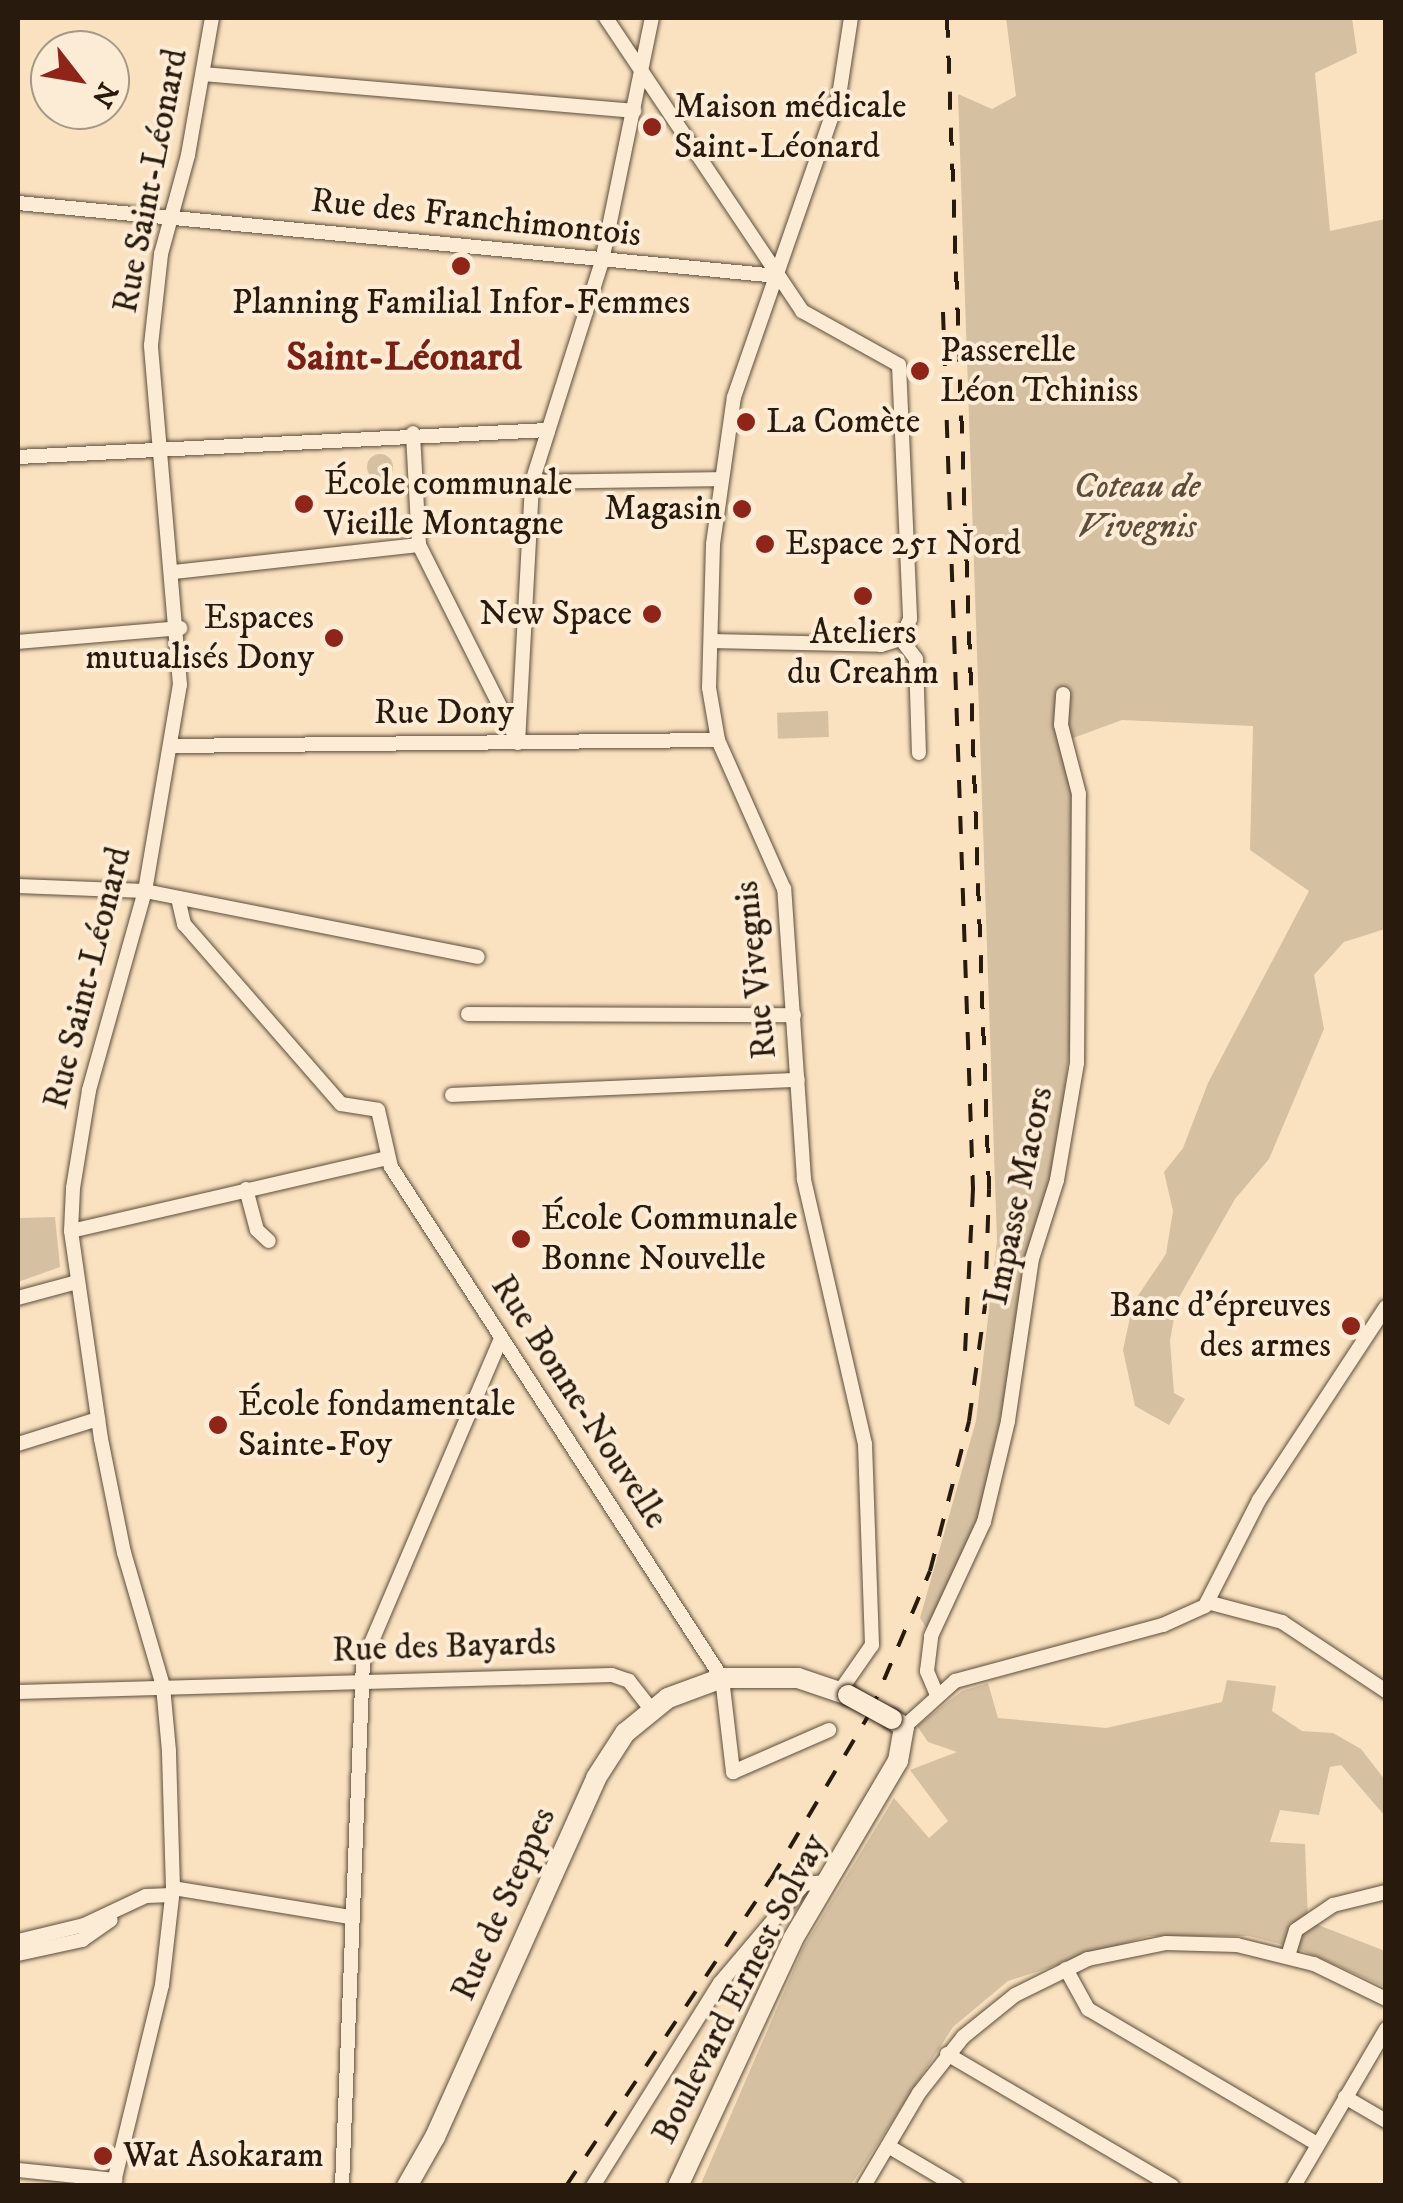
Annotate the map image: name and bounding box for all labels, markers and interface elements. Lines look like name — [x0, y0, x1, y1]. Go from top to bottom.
north arrow — [30, 30, 130, 130]
street label: Rue Saint-Léonard — [105, 45, 197, 317]
text: N — [84, 76, 125, 114]
place label: Maison médicale Saint-Léonard — [674, 86, 906, 168]
marker: Maison médicale Saint-Léonard — [639, 114, 665, 140]
street label: Rue des Franchimontois — [309, 180, 643, 256]
marker: Planning Familial Infor-Femmes — [450, 255, 472, 277]
place label: Planning Familial Infor-Femmes — [232, 282, 690, 324]
place label: Passerelle Léon Tchiniss — [940, 330, 1139, 412]
district label: Saint-Léonard — [286, 334, 522, 382]
marker: Passerelle Léon Tchiniss — [909, 360, 931, 382]
place label: La Comète — [766, 401, 920, 443]
marker: La Comète — [735, 411, 757, 433]
place label: École communale Vieille Montagne — [324, 463, 573, 545]
park label: Coteau de Vivegnis — [1074, 466, 1200, 548]
place label: Magasin — [604, 488, 722, 530]
marker: École communale Vieille Montagne — [293, 493, 315, 515]
marker: Magasin — [731, 498, 753, 520]
place label: Espace 251 Nord — [785, 523, 1021, 565]
marker: Espace 251 Nord — [754, 533, 776, 555]
marker: Ateliers du Creahm — [852, 585, 874, 607]
place label: New Space — [479, 593, 632, 635]
place label: Espaces mutualisés Dony — [85, 597, 314, 679]
marker: New Space — [641, 603, 663, 625]
place label: Ateliers du Creahm — [787, 612, 939, 694]
marker: Espaces mutualisés Dony — [323, 627, 345, 649]
street label: Rue Dony — [374, 692, 514, 734]
street label: Rue Saint-Léonard — [35, 843, 141, 1113]
street label: Rue Vivegnis — [726, 879, 786, 1061]
street label: Impasse Macors — [975, 1083, 1063, 1309]
place label: École Communale Bonne Nouvelle — [541, 1198, 798, 1280]
marker: École Communale Bonne Nouvelle — [510, 1228, 532, 1250]
street label: Rue Bonne-Nouvelle — [481, 1267, 677, 1537]
place label: Banc d'épreuves des armes — [1110, 1285, 1331, 1367]
marker: Banc d'épreuves des armes — [1340, 1315, 1362, 1337]
place label: École fondamentale Sainte-Foy — [238, 1384, 515, 1466]
marker: École fondamentale Sainte-Foy — [207, 1414, 229, 1436]
street label: Rue des Bayards — [331, 1622, 557, 1672]
street label: Rue de Steppes — [443, 1801, 565, 2007]
street label: Boulevard Ernest Solvay — [644, 1827, 836, 2151]
place label: Wat Asokaram — [123, 2135, 324, 2177]
marker: Wat Asokaram — [92, 2145, 114, 2167]

